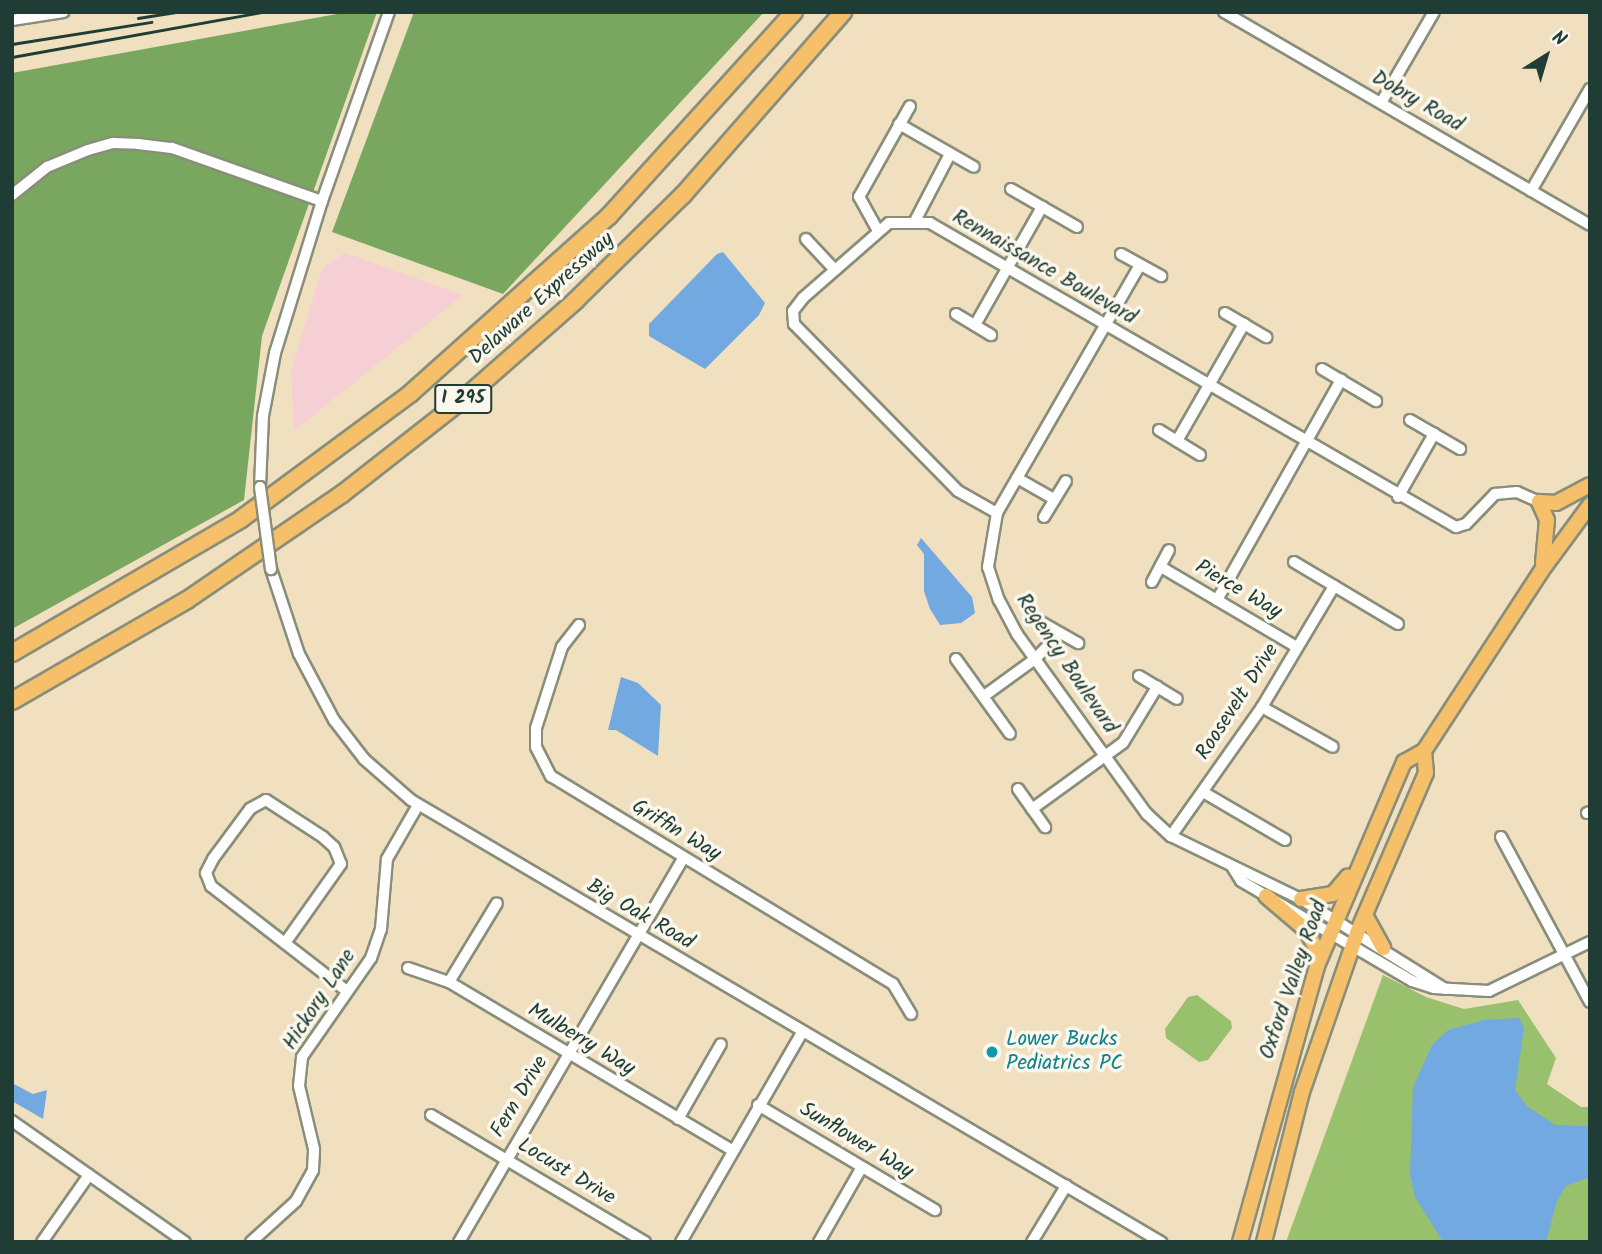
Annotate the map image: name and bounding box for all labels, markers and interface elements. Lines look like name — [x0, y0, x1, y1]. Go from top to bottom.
north arrow — [1511, 21, 1581, 91]
text: N — [1545, 24, 1572, 55]
street label: Dobry Road — [1367, 66, 1467, 138]
street label: Rennaissance Boulevard — [947, 205, 1141, 331]
street label: Delaware Expressway — [464, 227, 620, 371]
road number: I 295 — [433, 384, 493, 414]
street label: Pierce Way — [1190, 555, 1286, 625]
street label: Regency Boulevard — [1010, 589, 1122, 739]
street label: Roosevelt Drive — [1191, 639, 1285, 765]
street label: Griffin Way — [627, 795, 725, 867]
street label: Big Oak Road — [582, 874, 698, 956]
street label: Oxford Valley Road — [1255, 897, 1333, 1063]
street label: Hickory Lane — [278, 945, 362, 1055]
street label: Mulberry Way — [523, 998, 639, 1082]
place label: Lower Bucks Pediatrics PC — [1006, 1027, 1123, 1077]
marker: Lower Bucks Pediatrics PC — [984, 1044, 1000, 1060]
street label: Fern Drive — [486, 1052, 554, 1142]
street label: Sunflower Way — [794, 1097, 918, 1185]
street label: Locust Drive — [512, 1133, 620, 1211]

